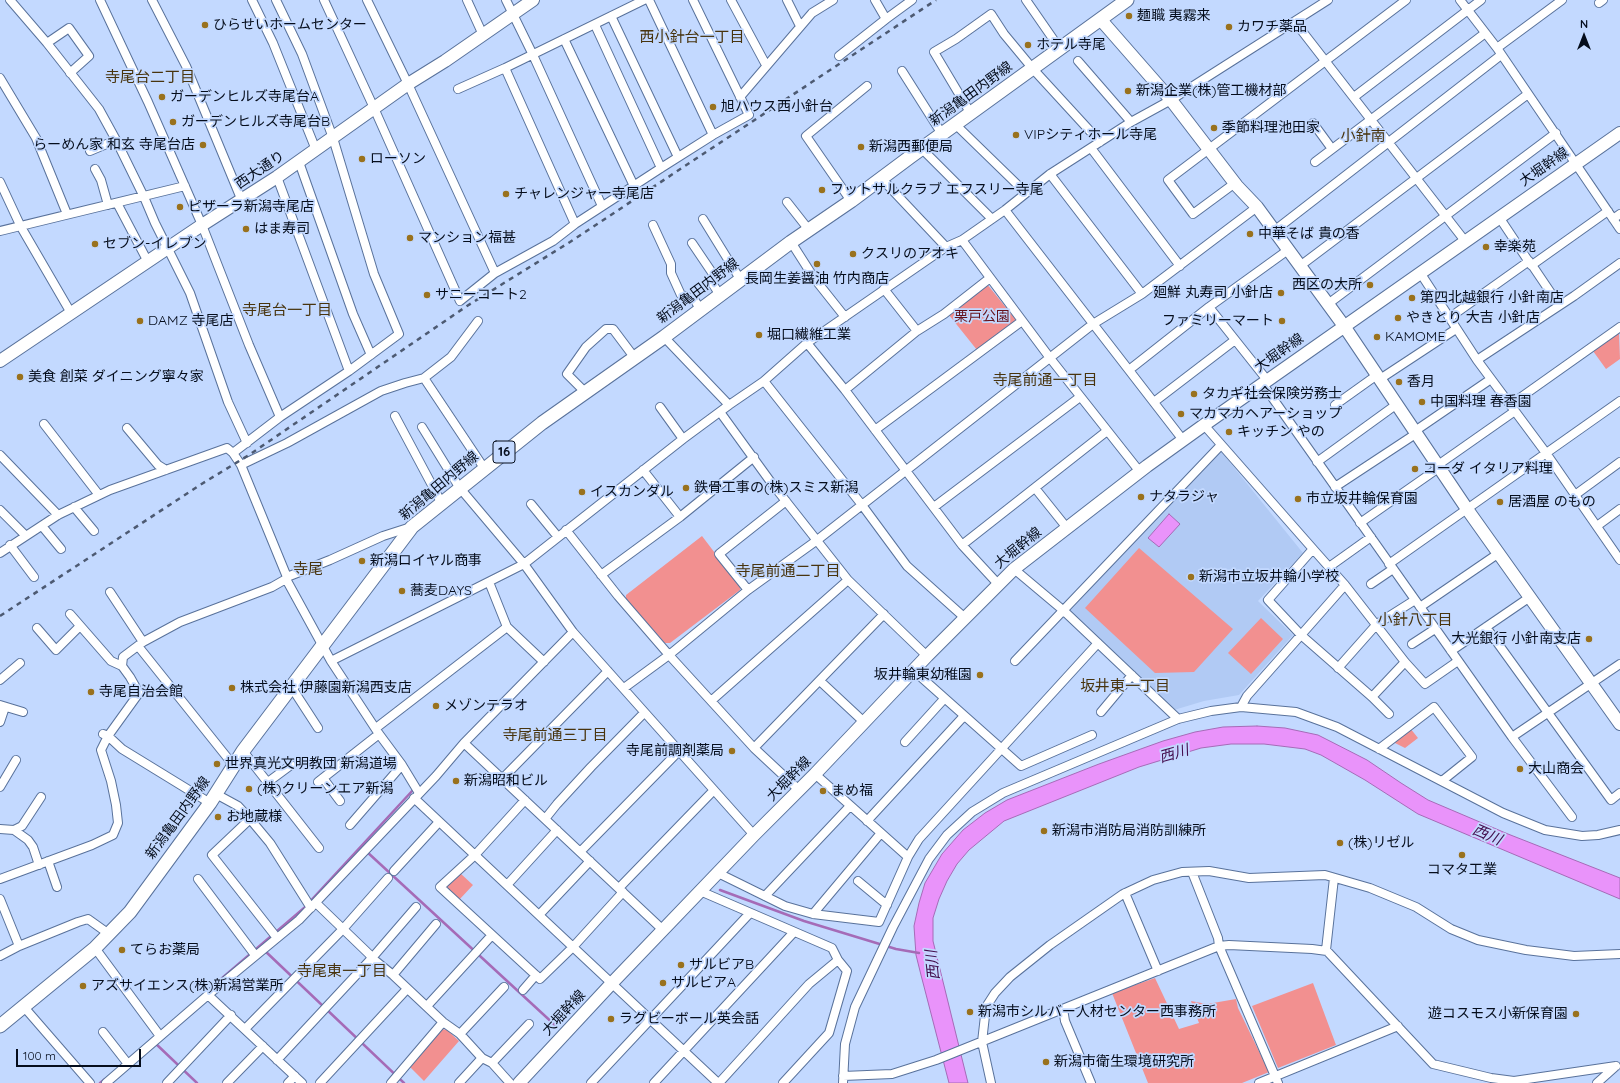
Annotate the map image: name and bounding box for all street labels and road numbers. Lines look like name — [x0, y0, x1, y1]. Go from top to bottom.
street label: 新潟亀田内野線 — [926, 58, 1016, 130]
street label: 大堀幹線 — [1516, 144, 1572, 190]
street label: 西大通り — [232, 147, 288, 193]
street label: 新潟亀田内野線 — [654, 255, 742, 327]
street label: 大堀幹線 — [1251, 330, 1307, 376]
road number: 16 — [493, 441, 515, 463]
street label: 新潟亀田内野線 — [396, 448, 482, 524]
street label: 大堀幹線 — [991, 524, 1045, 572]
street label: 大堀幹線 — [763, 753, 815, 805]
street label: 新潟亀田内野線 — [142, 773, 214, 863]
street label: 大堀幹線 — [539, 987, 589, 1039]

